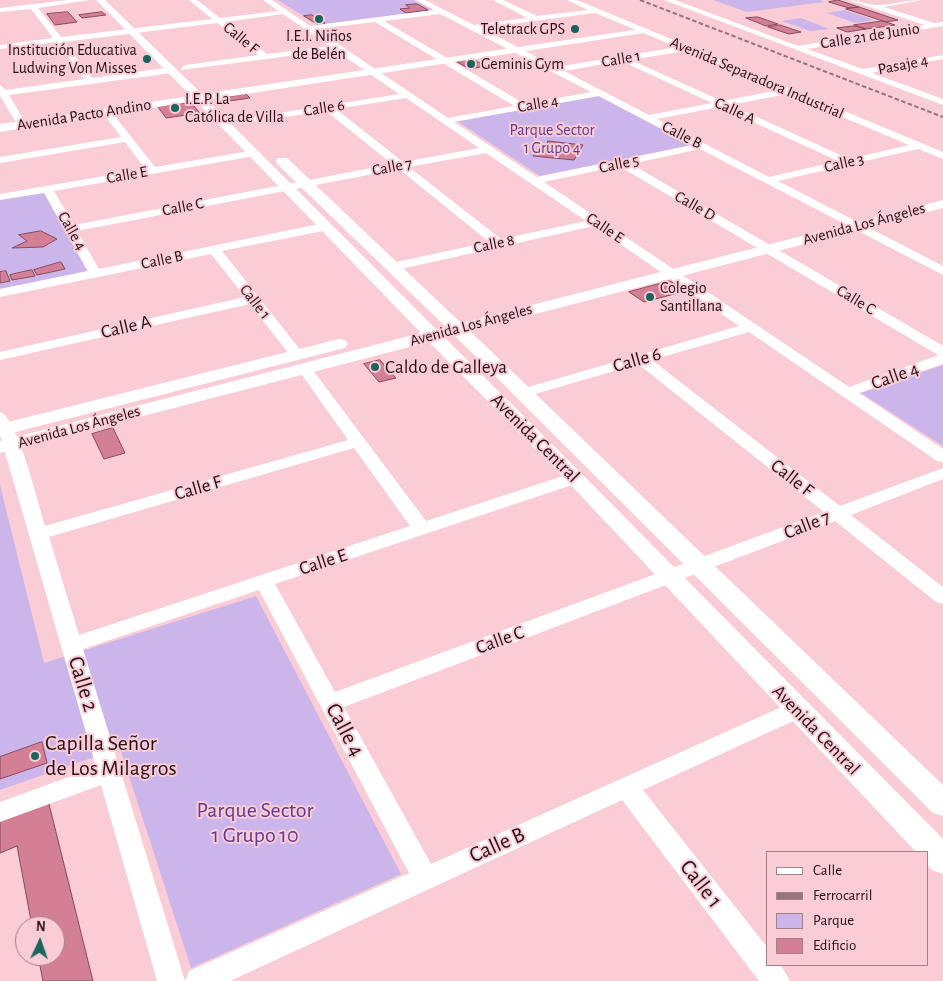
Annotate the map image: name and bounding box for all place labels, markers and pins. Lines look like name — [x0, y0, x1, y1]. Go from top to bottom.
marker: I.E.I. Niños de Belén — [313, 13, 325, 25]
place label: Teletrack GPS — [480, 19, 565, 39]
marker: Teletrack GPS — [569, 23, 581, 35]
place label: I.E.I. Niños de Belén — [286, 26, 352, 64]
place label: Institución Educativa Ludwing Von Misses — [8, 40, 137, 78]
marker: Institución Educativa Ludwing Von Misses — [141, 53, 153, 65]
place label: Geminis Gym — [481, 54, 564, 74]
marker: Geminis Gym — [465, 58, 477, 70]
place label: I.E.P. La Católica de Villa — [185, 89, 284, 127]
marker: I.E.P. La Católica de Villa — [169, 102, 181, 114]
place label: Colegio Santillana — [660, 278, 722, 316]
marker: Colegio Santillana — [644, 291, 656, 303]
place label: Caldo de Galleya — [385, 356, 507, 378]
marker: Caldo de Galleya — [369, 361, 381, 373]
place label: Capilla Señor de Los Milagros — [45, 730, 177, 781]
marker: Capilla Señor de Los Milagros — [29, 750, 41, 762]

